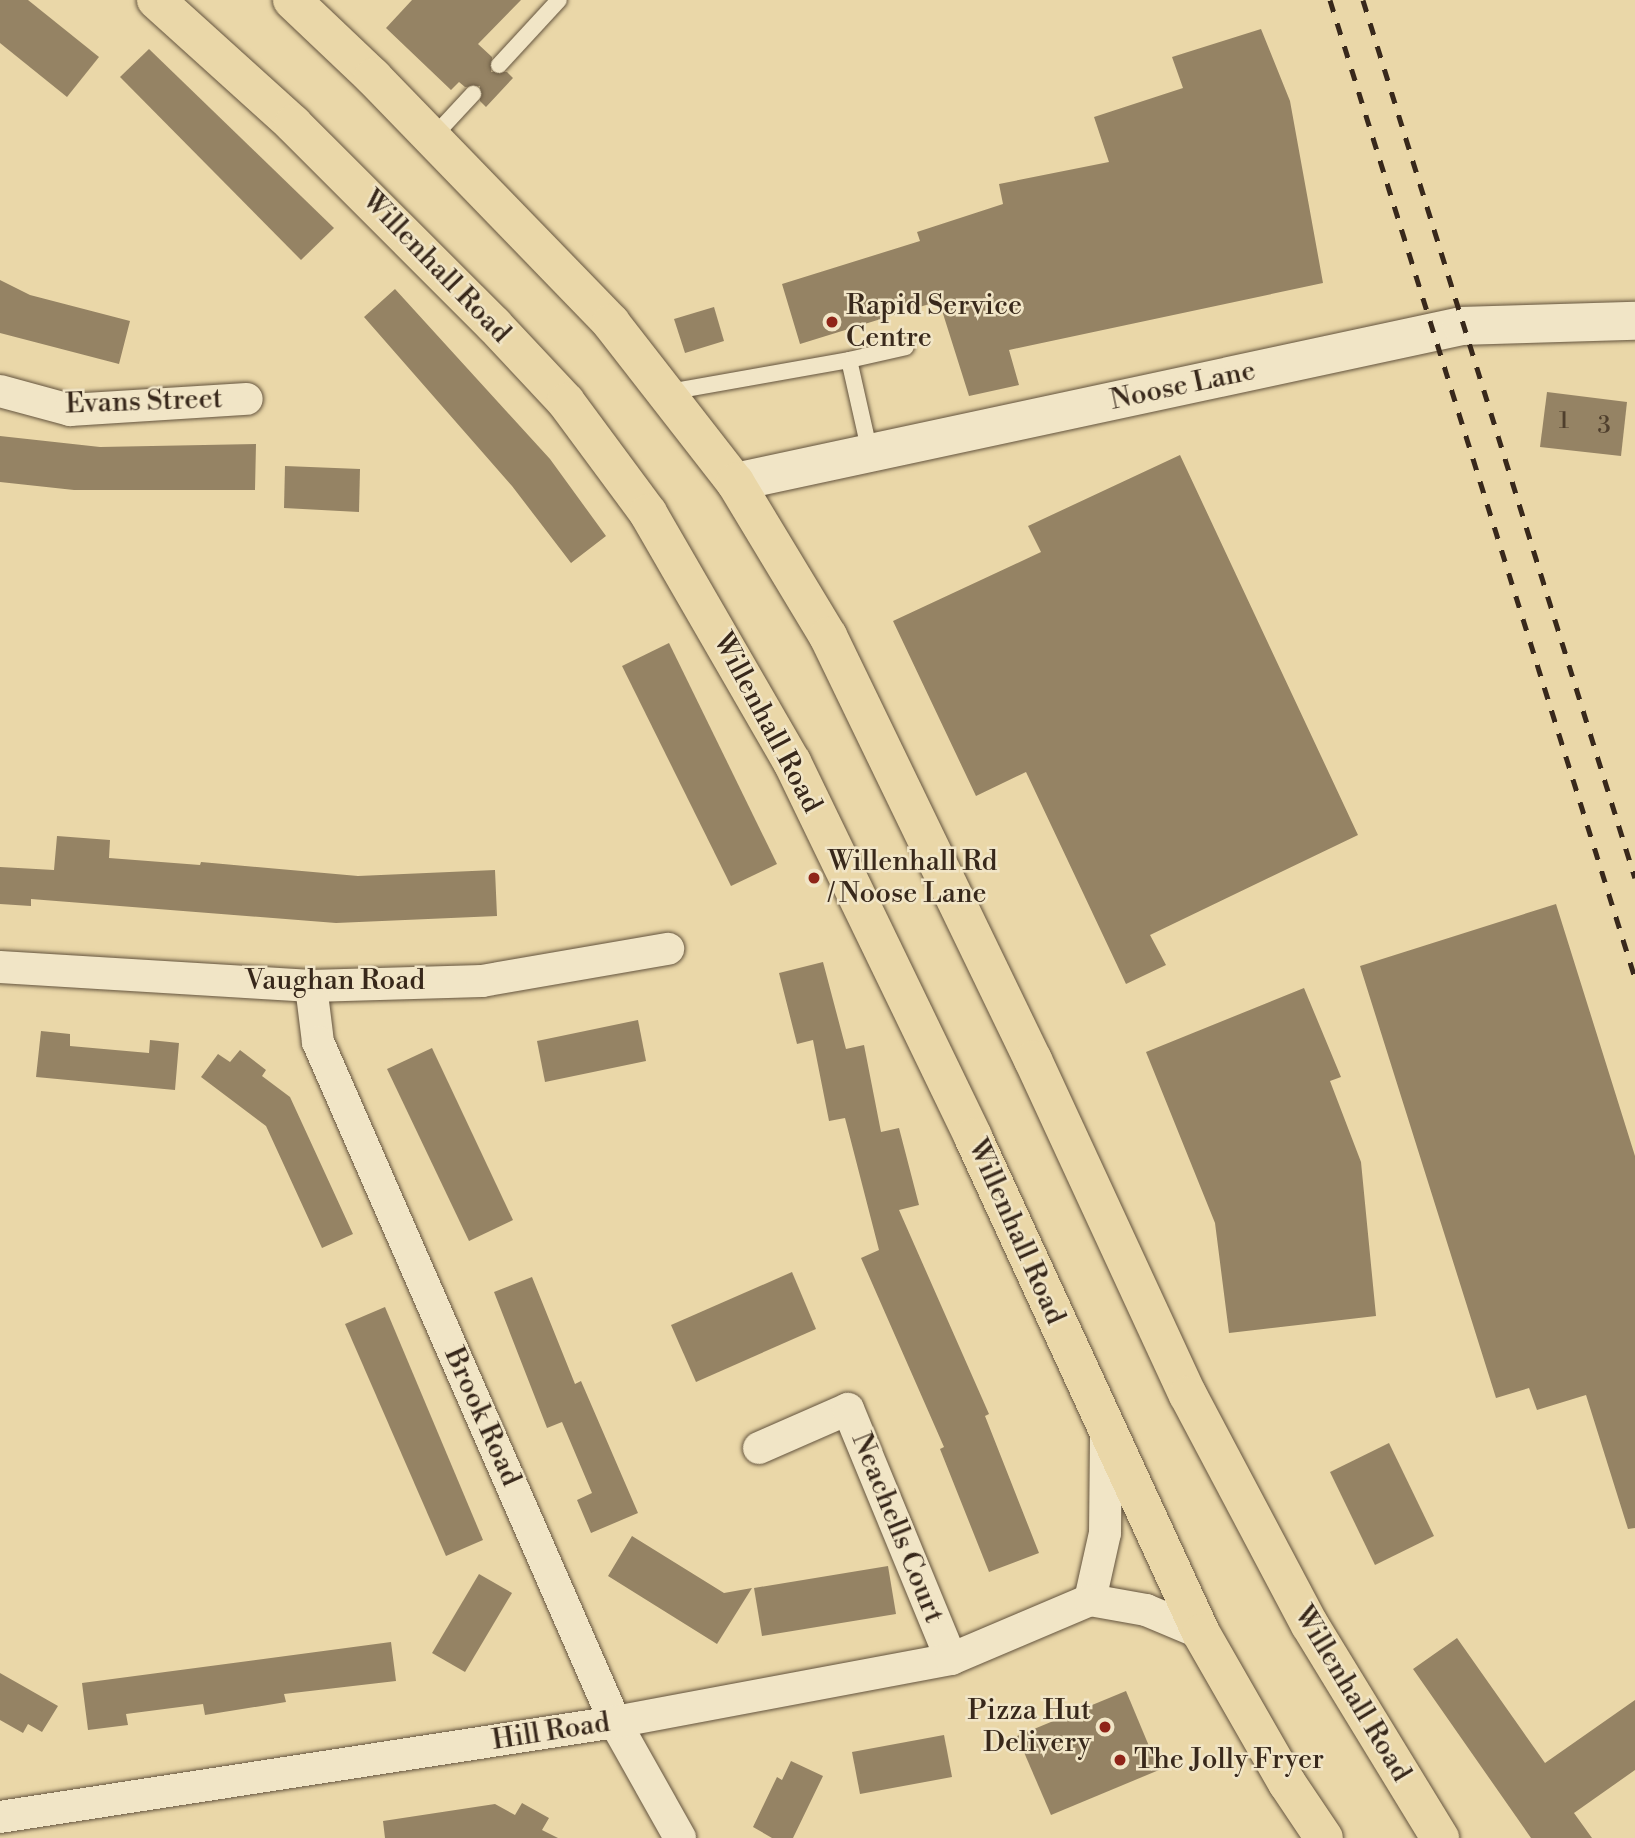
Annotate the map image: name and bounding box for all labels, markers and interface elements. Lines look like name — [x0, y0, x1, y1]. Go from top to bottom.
street label: Willenhall Road — [355, 184, 517, 350]
place label: Rapid Service Centre — [846, 289, 1022, 355]
marker: Rapid Service Centre — [824, 314, 840, 330]
street label: Noose Lane — [1107, 354, 1259, 418]
street label: Evans Street — [65, 382, 223, 422]
house number: 1 — [1559, 408, 1569, 436]
house number: 3 — [1597, 413, 1611, 441]
street label: Willenhall Road — [705, 627, 829, 819]
place label: Willenhall Rd / Noose Lane — [828, 845, 997, 911]
marker: Willenhall Rd / Noose Lane — [806, 870, 822, 886]
street label: Vaughan Road — [245, 964, 425, 998]
street label: Willenhall Road — [960, 1134, 1072, 1330]
street label: Brook Road — [437, 1342, 527, 1492]
street label: Neachells Court — [844, 1428, 950, 1628]
street label: Willenhall Road — [1286, 1600, 1418, 1788]
place label: Pizza Hut Delivery — [967, 1694, 1091, 1760]
street label: Hill Road — [490, 1706, 612, 1758]
marker: Pizza Hut Delivery — [1097, 1719, 1113, 1735]
place label: The Jolly Fryer — [1134, 1743, 1324, 1777]
marker: The Jolly Fryer — [1112, 1752, 1128, 1768]

